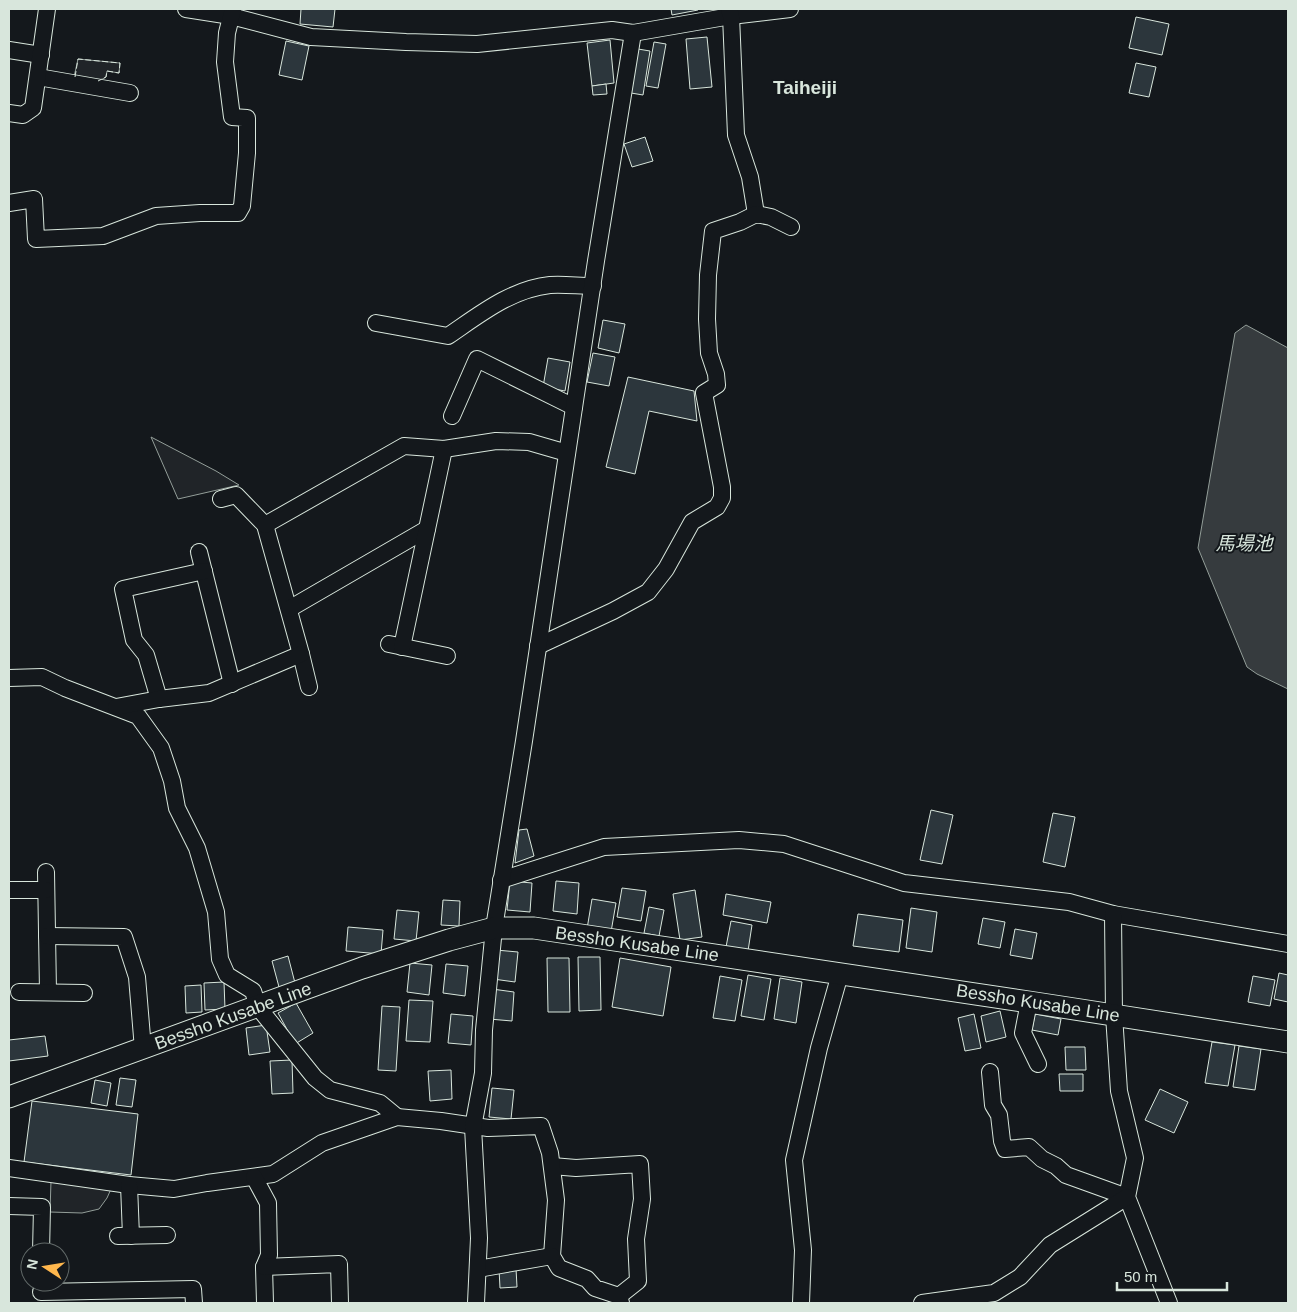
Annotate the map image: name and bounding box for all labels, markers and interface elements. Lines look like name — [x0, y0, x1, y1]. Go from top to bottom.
district label: Taiheiji — [773, 77, 837, 98]
water label: 馬場池 — [1215, 533, 1274, 554]
street label: Bessho Kusabe Line — [554, 923, 720, 965]
street label: Bessho Kusabe Line — [152, 978, 314, 1054]
street label: Bessho Kusabe Line — [955, 980, 1121, 1026]
north arrow — [20, 1242, 70, 1292]
text: N — [23, 1258, 41, 1271]
scale bar — [1117, 1260, 1227, 1292]
text: 50 m — [1124, 1268, 1157, 1285]

